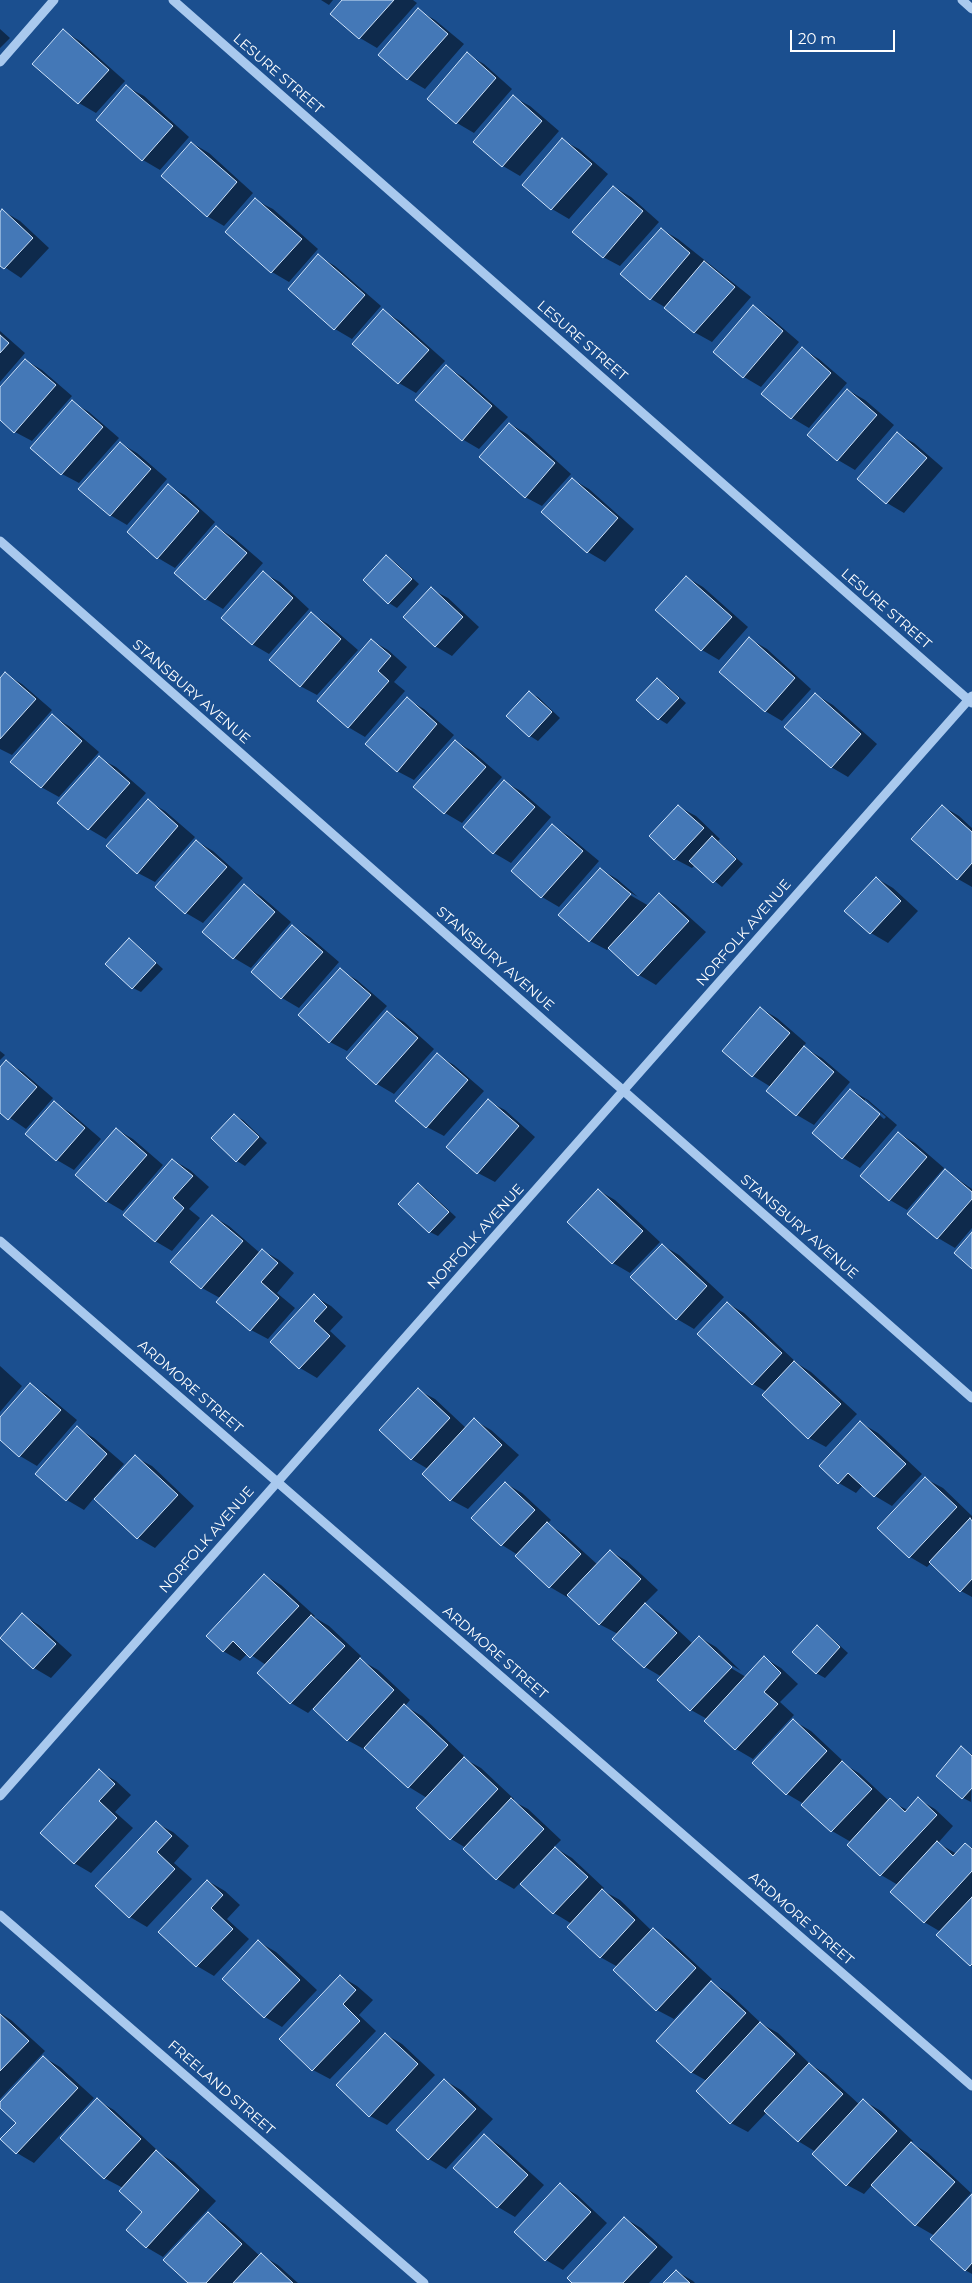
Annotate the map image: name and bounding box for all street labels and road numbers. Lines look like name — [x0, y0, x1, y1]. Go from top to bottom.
street label: LESURE STREET — [230, 30, 326, 118]
street label: LESURE STREET — [534, 297, 630, 385]
street label: LESURE STREET — [838, 565, 934, 653]
street label: STANSBURY AVENUE — [129, 636, 253, 748]
street label: NORFOLK AVENUE — [693, 876, 795, 990]
street label: STANSBURY AVENUE — [433, 903, 557, 1015]
street label: STANSBURY AVENUE — [737, 1171, 861, 1283]
street label: NORFOLK AVENUE — [424, 1181, 528, 1293]
street label: ARDMORE STREET — [134, 1337, 246, 1437]
street label: NORFOLK AVENUE — [156, 1483, 258, 1597]
street label: ARDMORE STREET — [439, 1603, 551, 1703]
street label: ARDMORE STREET — [745, 1869, 857, 1969]
street label: FREELAND STREET — [164, 2037, 278, 2139]

